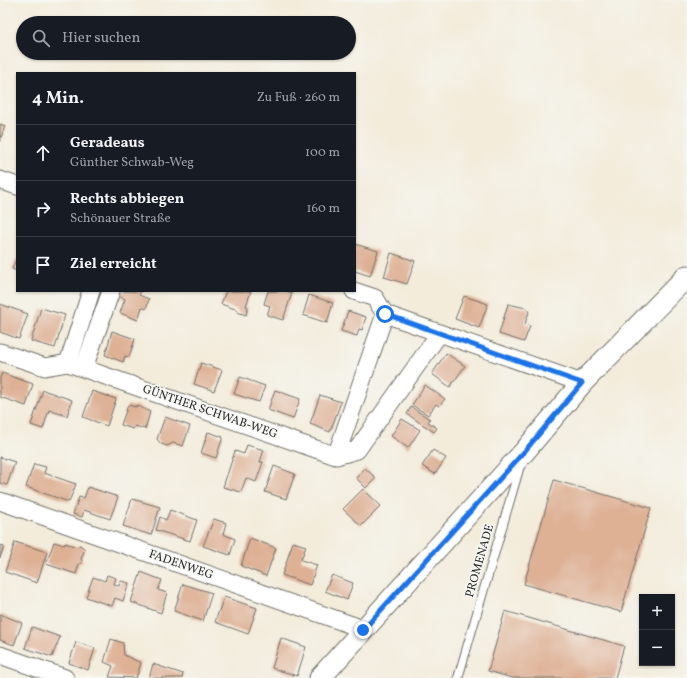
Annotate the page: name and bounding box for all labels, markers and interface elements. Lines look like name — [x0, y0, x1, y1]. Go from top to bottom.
search box — [16, 16, 356, 60]
icon: search — [30, 27, 52, 49]
text: Hier suchen — [62, 28, 140, 49]
text: 4 Min. — [32, 87, 84, 110]
text: Zu Fuß · 260 m — [257, 89, 340, 107]
text: Geradeaus — [70, 133, 145, 154]
icon: ahead — [32, 142, 54, 164]
text: 100 m — [305, 144, 340, 162]
text: Günther Schwab-Weg — [70, 154, 194, 172]
text: Rechts abbiegen — [70, 189, 185, 210]
icon: right — [32, 198, 54, 220]
text: 160 m — [306, 200, 340, 218]
text: Schönauer Straße — [70, 210, 171, 228]
icon: arrive — [32, 254, 54, 276]
text: Ziel erreicht — [70, 254, 157, 275]
route start — [376, 305, 394, 323]
street label: GÜNTHER SCHWAB-WEG — [140, 380, 280, 443]
street label: PROMENADE — [462, 523, 498, 599]
street label: FADENWEG — [147, 546, 215, 584]
map controls — [639, 594, 675, 666]
button: + — [639, 594, 675, 630]
route end — [354, 621, 372, 639]
button: − — [639, 630, 675, 666]

